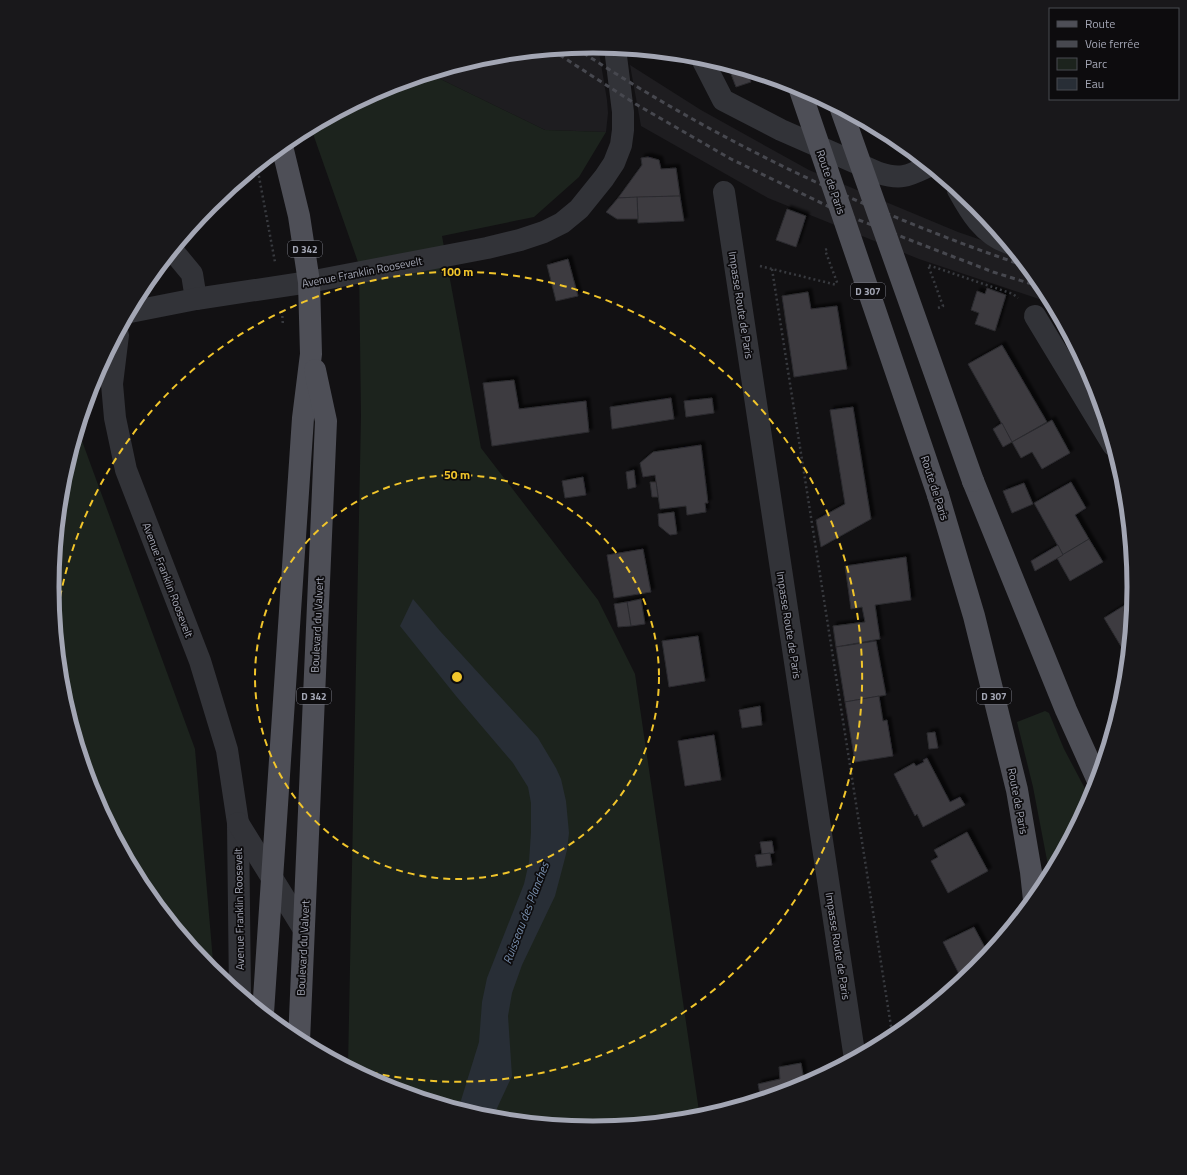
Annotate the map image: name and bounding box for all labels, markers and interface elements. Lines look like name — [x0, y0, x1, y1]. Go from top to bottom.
legend — [1049, 8, 1179, 100]
text: Route — [1085, 14, 1115, 33]
text: Voie ferrée — [1085, 34, 1140, 53]
text: Parc — [1085, 54, 1107, 73]
text: Eau — [1085, 74, 1104, 93]
street label: Route de Paris — [812, 148, 850, 216]
road number: D 342 — [288, 241, 322, 257]
street label: Impasse Route de Paris — [725, 250, 757, 360]
street label: Avenue Franklin Roosevelt — [301, 252, 424, 292]
text: 100 m — [441, 262, 473, 281]
road number: D 307 — [851, 283, 885, 299]
street label: Route de Paris — [917, 454, 953, 522]
text: 50 m — [444, 465, 470, 484]
street label: Avenue Franklin Roosevelt — [139, 520, 197, 640]
street label: Impasse Route de Paris — [773, 570, 805, 680]
street label: Boulevard du Valvert — [307, 577, 328, 673]
centre of rings — [450, 670, 464, 684]
road number: D 342 — [297, 688, 331, 704]
road number: D 307 — [977, 688, 1011, 704]
street label: Route de Paris — [1004, 766, 1032, 836]
street label: Avenue Franklin Roosevelt — [230, 848, 248, 970]
water label: Ruisseau des Planches — [497, 858, 554, 966]
street label: Impasse Route de Paris — [822, 891, 854, 1001]
street label: Boulevard du Valvert — [293, 900, 314, 996]

